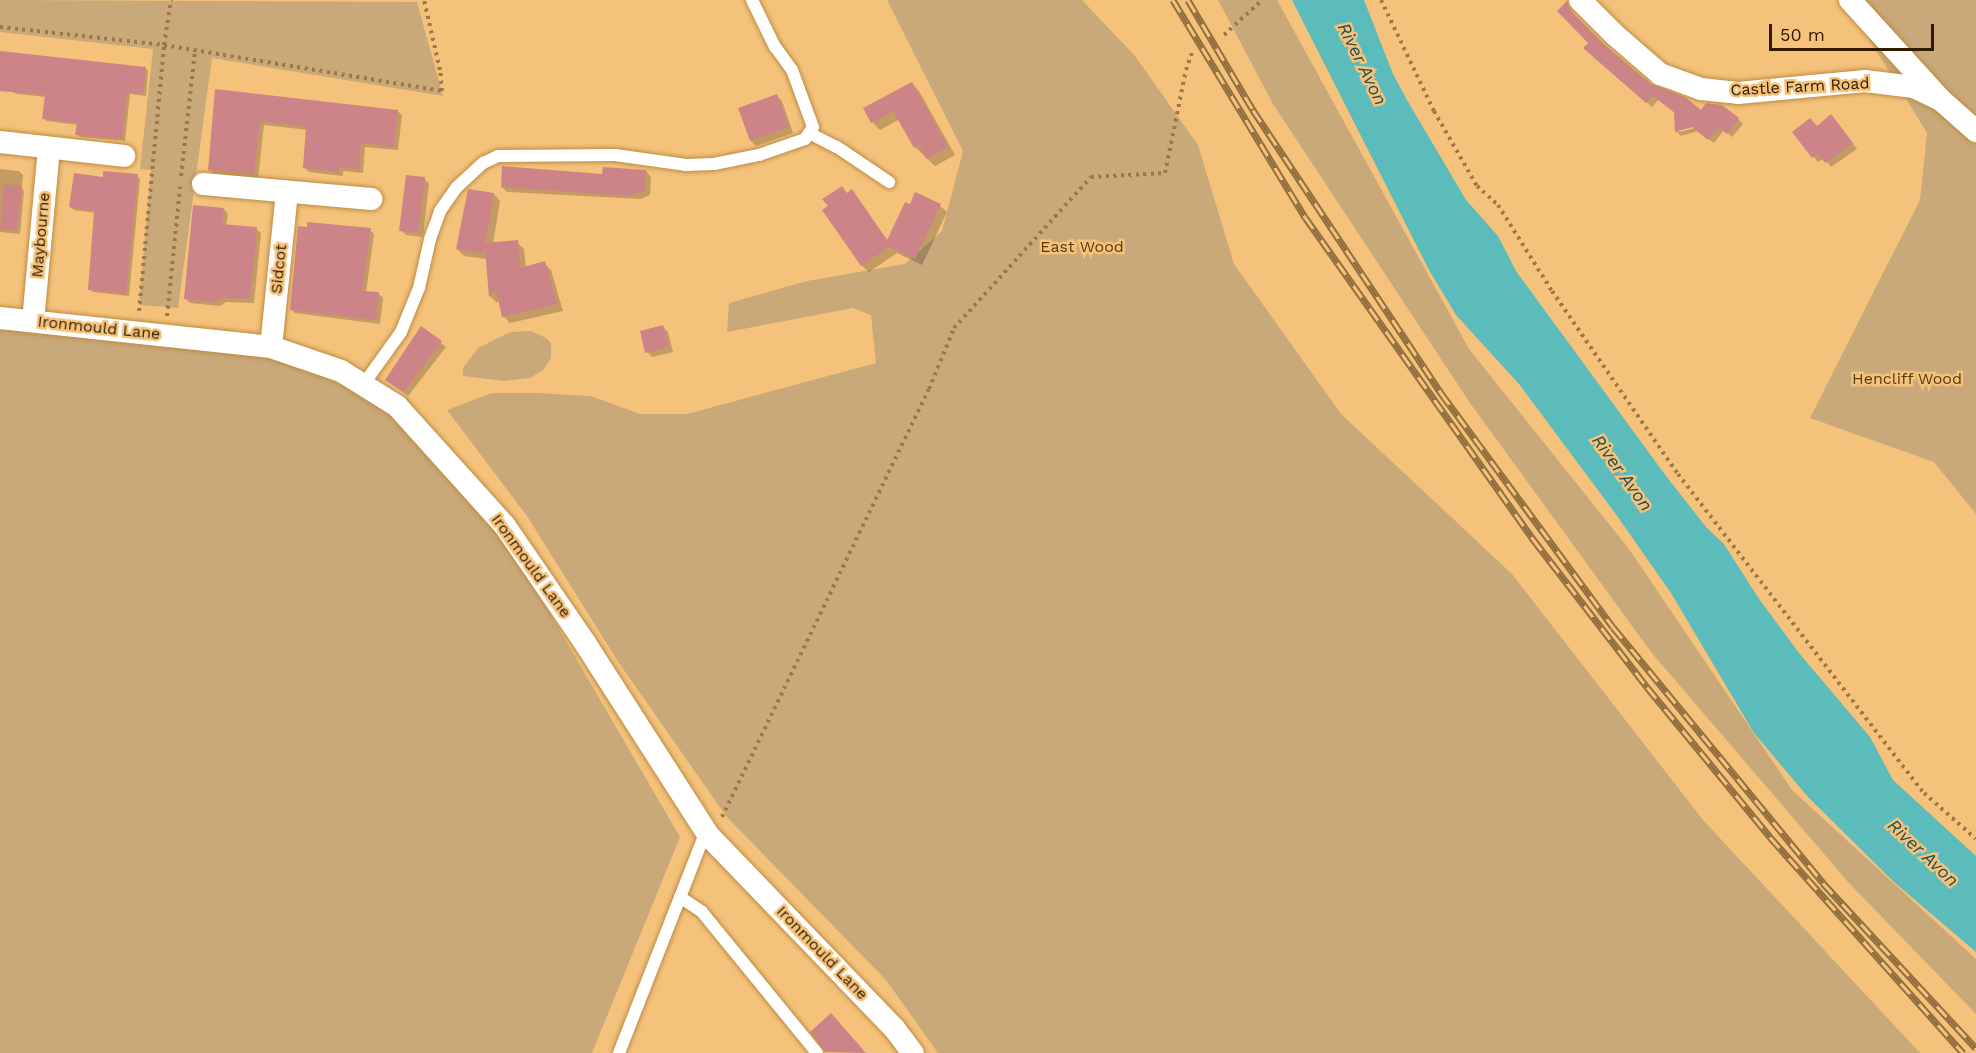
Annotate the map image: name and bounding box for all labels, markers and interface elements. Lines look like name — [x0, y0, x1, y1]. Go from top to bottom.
scale bar — [1772, 12, 1937, 50]
water label: River Avon — [1332, 19, 1392, 109]
text: 50 m — [1780, 24, 1825, 45]
street label: Castle Farm Road — [1730, 74, 1870, 100]
street label: Maybourne — [28, 192, 54, 278]
park label: East Wood — [1040, 237, 1124, 257]
street label: Sidcot — [267, 243, 291, 295]
street label: Ironmould Lane — [37, 312, 161, 344]
park label: Hencliff Wood — [1852, 369, 1962, 389]
water label: River Avon — [1587, 430, 1657, 516]
street label: Ironmould Lane — [487, 510, 575, 622]
water label: River Avon — [1883, 814, 1963, 892]
street label: Ironmould Lane — [772, 902, 872, 1004]

